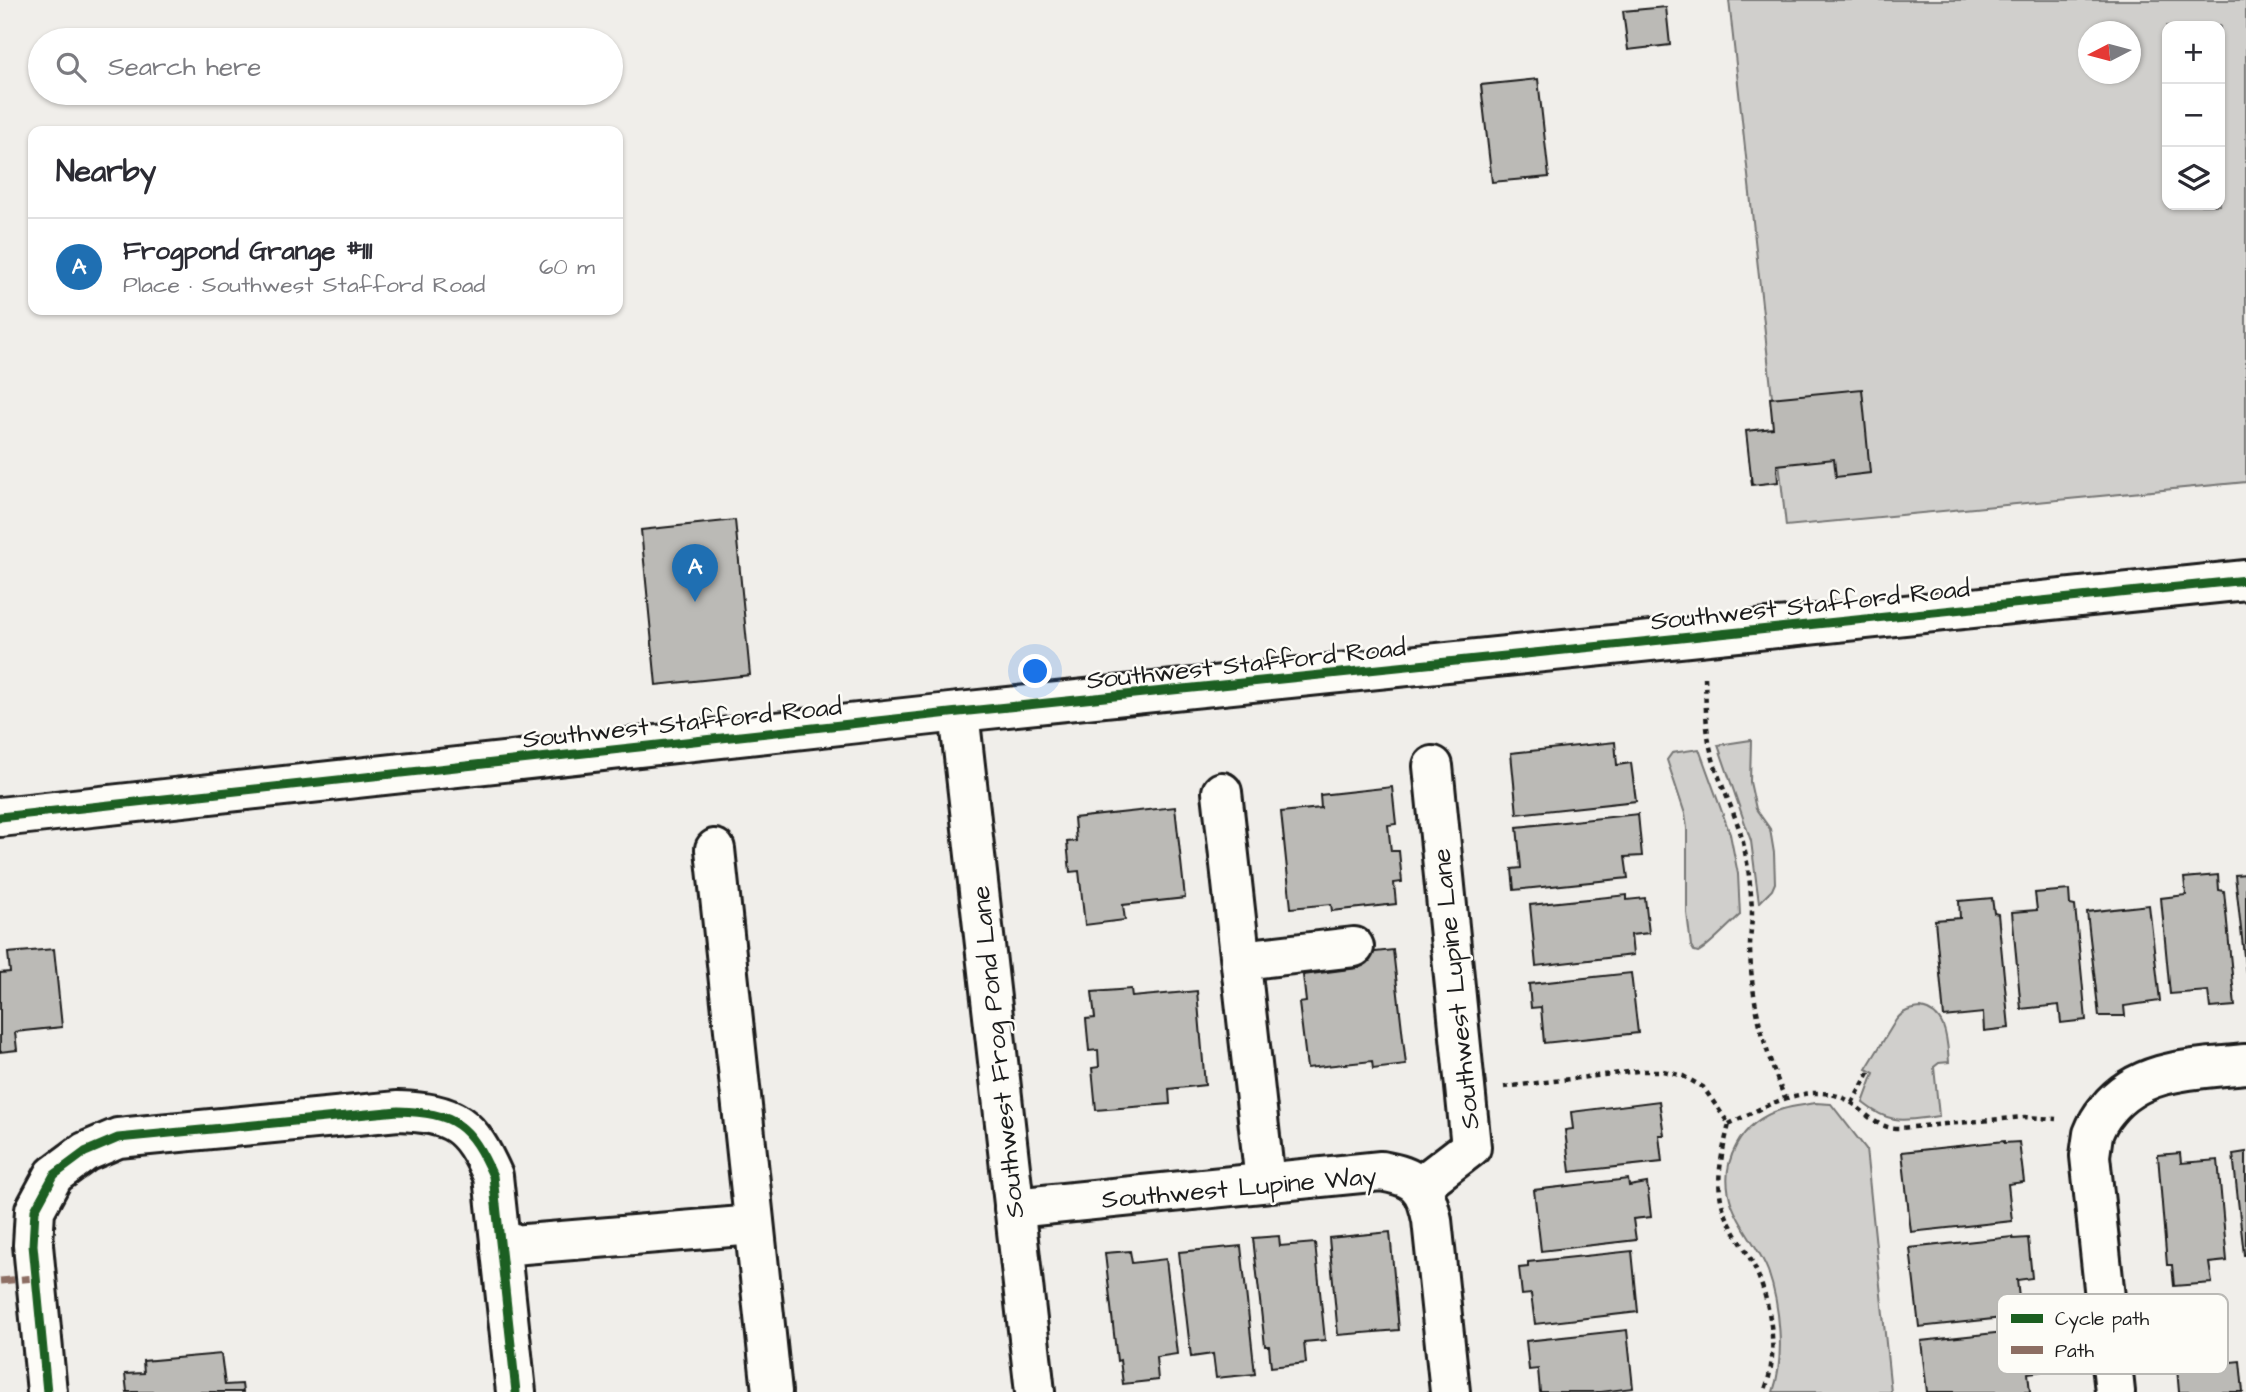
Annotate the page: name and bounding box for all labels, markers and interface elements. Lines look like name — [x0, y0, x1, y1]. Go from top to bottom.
north arrow — [2078, 21, 2141, 84]
map controls — [2162, 21, 2225, 210]
button: + — [2162, 21, 2225, 84]
search box — [28, 28, 623, 105]
icon: search — [52, 48, 90, 86]
text: Search here — [108, 49, 261, 85]
button: − — [2162, 84, 2225, 147]
button: layers — [2162, 147, 2225, 210]
text: Nearby — [56, 151, 156, 193]
text: Frogpond Grange #111 — [123, 233, 372, 269]
text: A — [72, 251, 86, 283]
text: 60 m — [539, 251, 595, 283]
text: Place · Southwest Stafford Road — [123, 269, 485, 301]
pin: A — [672, 544, 718, 602]
street label: Southwest Stafford Road — [1649, 570, 1971, 640]
street label: Southwest Stafford Road — [1085, 629, 1407, 699]
your location — [1018, 654, 1052, 688]
street label: Southwest Stafford Road — [521, 688, 843, 758]
street label: Southwest Lupine Lane — [1423, 847, 1489, 1131]
street label: Southwest Frog Pond Lane — [963, 884, 1035, 1220]
street label: Southwest Lupine Way — [1100, 1158, 1378, 1220]
legend — [1997, 1294, 2228, 1374]
text: Cycle path — [2055, 1306, 2150, 1334]
text: Path — [2055, 1338, 2094, 1365]

